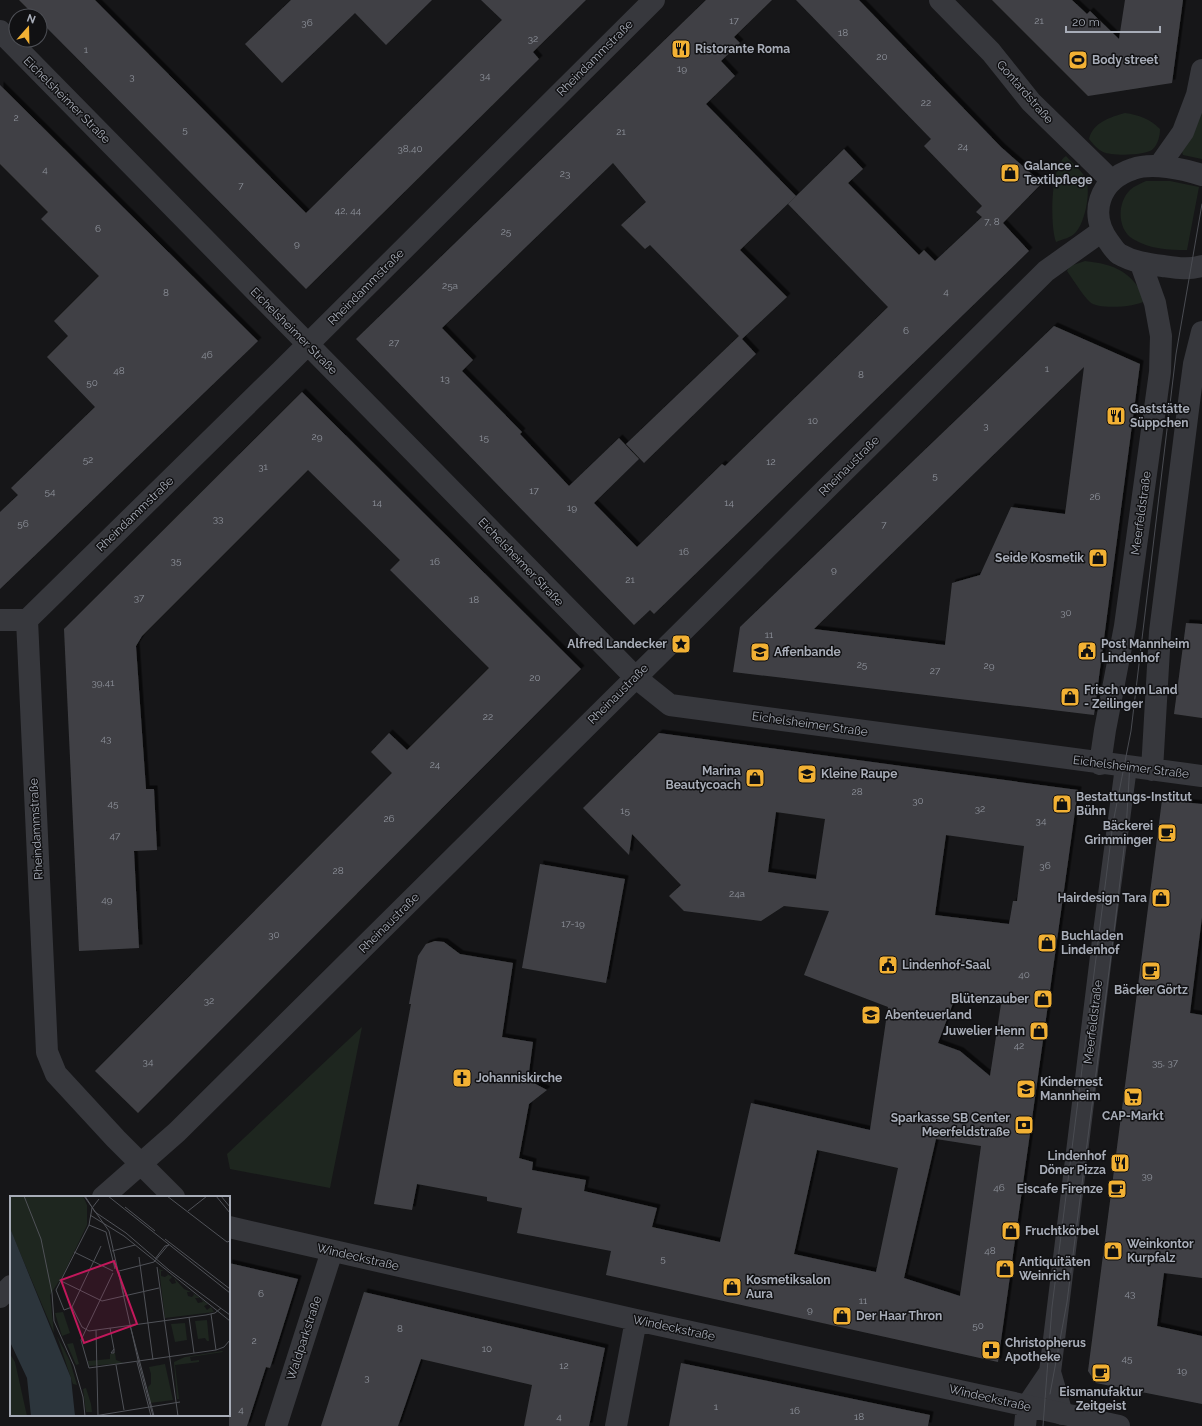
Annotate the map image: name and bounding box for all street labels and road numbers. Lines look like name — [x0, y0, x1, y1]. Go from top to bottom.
street label: Rheindammstraße — [554, 17, 636, 99]
street label: Eichelsheimer Straße — [21, 54, 113, 146]
street label: Gontardstraße — [994, 58, 1056, 126]
street label: Rheindammstraße — [325, 246, 407, 328]
street label: Eichelsheimer Straße — [248, 285, 340, 377]
street label: Rheinaustraße — [816, 433, 882, 499]
street label: Meerfeldstraße — [1128, 470, 1154, 556]
street label: Rheindammstraße — [94, 474, 176, 554]
street label: Eichelsheimer Straße — [475, 515, 567, 609]
street label: Rheinaustraße — [585, 661, 651, 727]
street label: Eichelsheimer Straße — [751, 709, 869, 739]
street label: Eichelsheimer Straße — [1072, 753, 1190, 781]
street label: Rheindammstraße — [26, 778, 46, 880]
street label: Rheinaustraße — [356, 890, 422, 956]
street label: Meerfeldstraße — [1081, 979, 1105, 1065]
street label: Windeckstraße — [316, 1241, 400, 1273]
street label: Waldparkstraße — [284, 1294, 324, 1382]
street label: Windeckstraße — [632, 1312, 716, 1344]
street label: Windeckstraße — [948, 1382, 1032, 1414]

